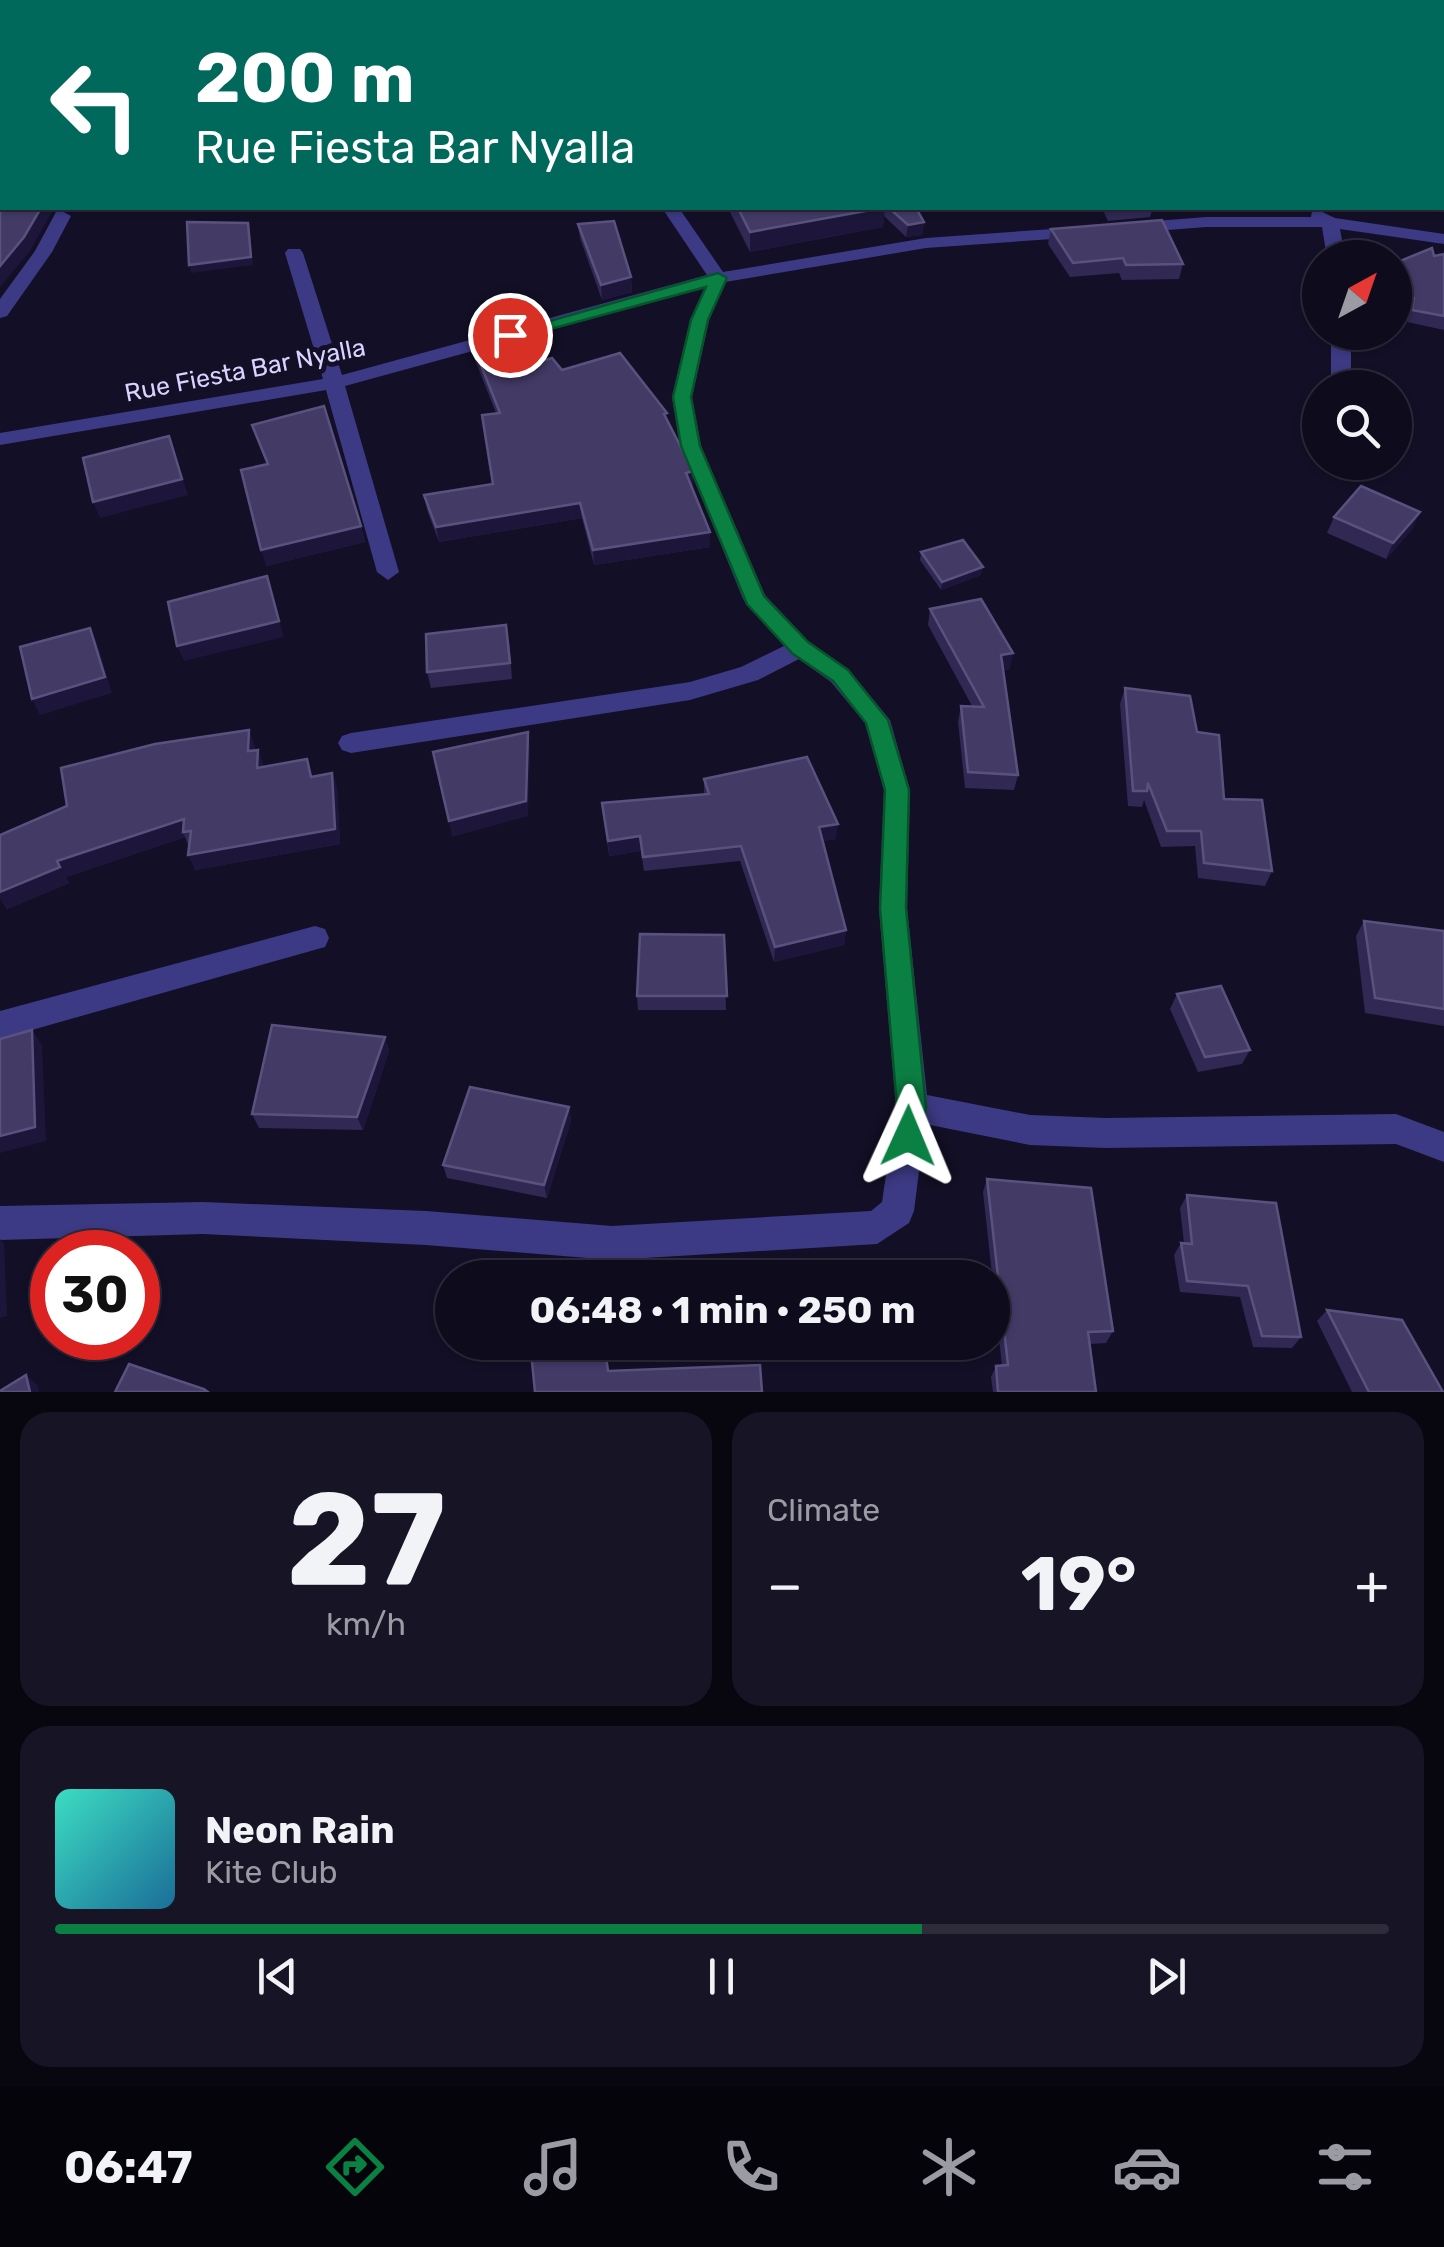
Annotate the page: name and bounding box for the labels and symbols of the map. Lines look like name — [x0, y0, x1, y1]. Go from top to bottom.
north arrow — [1302, 240, 1412, 350]
pin — [468, 293, 553, 378]
street label: Rue Fiesta Bar Nyalla — [122, 332, 368, 408]
position arrow — [856, 1084, 960, 1188]
speed limit sign: 30 — [30, 1230, 160, 1360]

